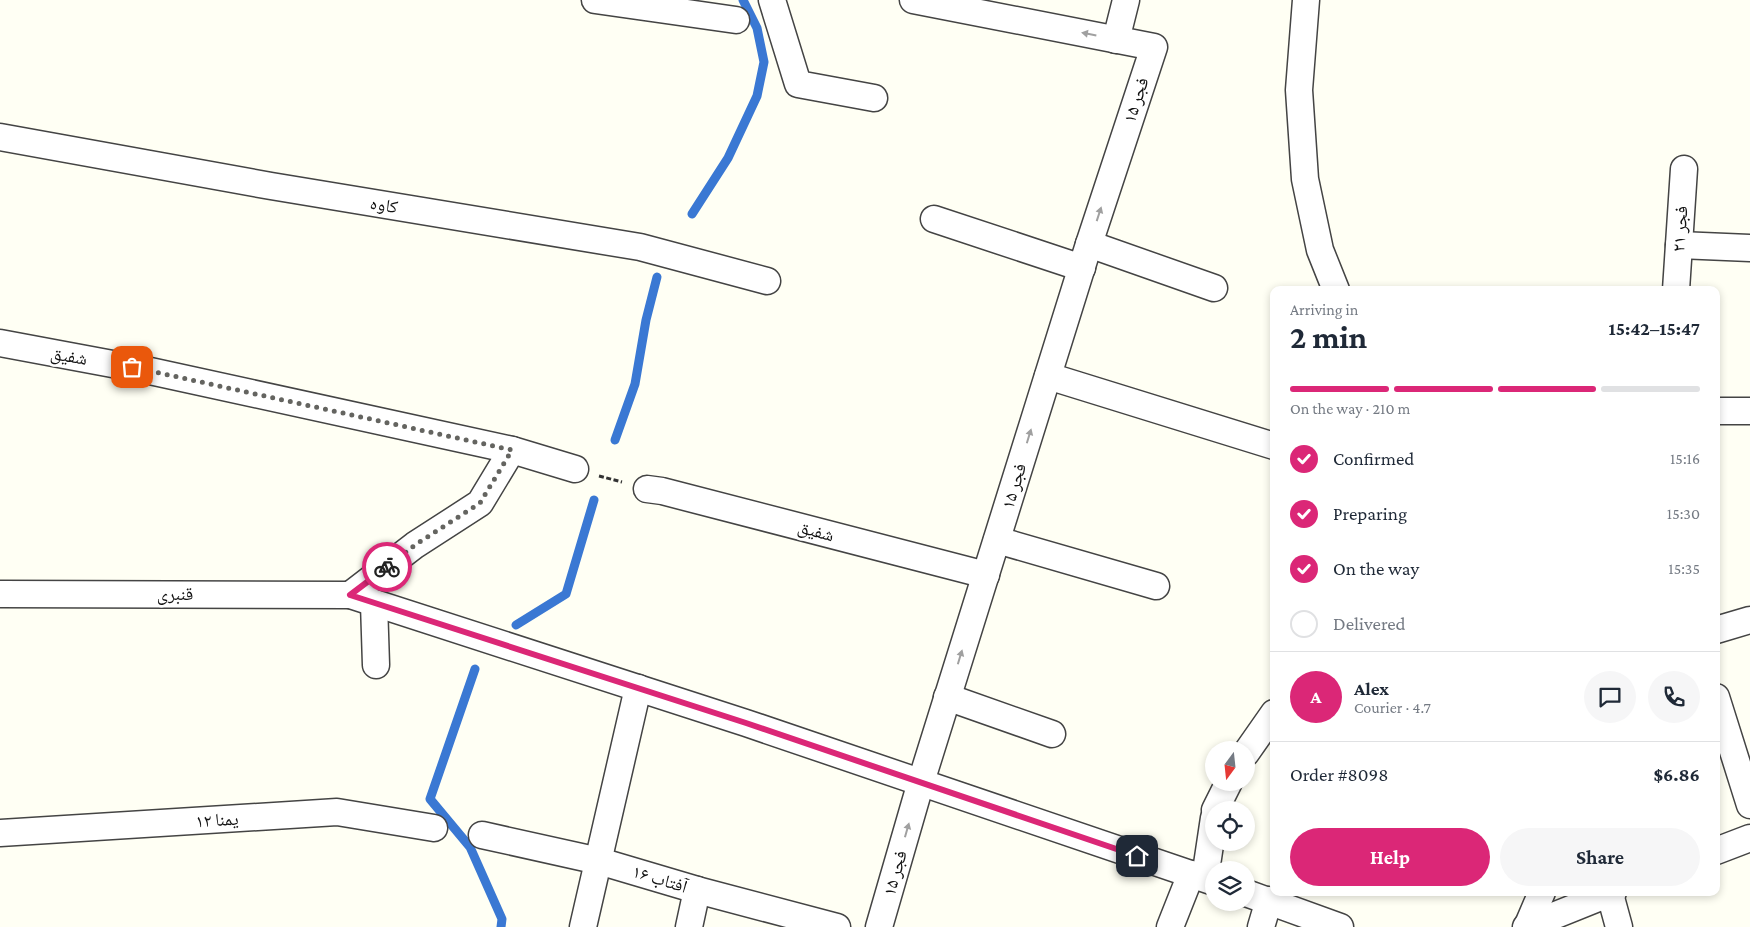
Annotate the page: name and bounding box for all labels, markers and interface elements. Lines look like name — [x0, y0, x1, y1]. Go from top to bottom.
one-way arrow — [1081, 30, 1096, 38]
street label: فجر ۱۵ — [1119, 75, 1153, 125]
street label: کاوه — [369, 193, 400, 217]
street label: فجر ۲۱ — [1668, 205, 1692, 253]
one-way arrow — [1095, 206, 1103, 221]
text: Arriving in — [1290, 301, 1358, 318]
text: 15:42–15:47 — [1609, 318, 1700, 339]
text: 2 min — [1290, 319, 1367, 355]
street label: شفیق — [49, 343, 89, 370]
pin — [111, 346, 153, 388]
icon: bag — [118, 353, 146, 381]
text: On the way · 210 m — [1290, 400, 1410, 417]
one-way arrow — [1026, 428, 1034, 443]
icon: check — [1290, 445, 1318, 473]
text: Confirmed — [1333, 448, 1414, 469]
text: 15:16 — [1670, 450, 1700, 467]
street label: فجر ۱۵ — [998, 461, 1030, 511]
icon: check — [1290, 500, 1318, 528]
text: Preparing — [1333, 503, 1407, 524]
text: 15:30 — [1667, 505, 1700, 522]
street label: شفیق — [795, 517, 836, 546]
courier — [362, 542, 412, 592]
icon: bike — [373, 553, 401, 581]
icon: check — [1290, 555, 1318, 583]
text: On the way — [1333, 558, 1419, 579]
text: 15:35 — [1668, 560, 1700, 577]
street label: قنبری — [157, 584, 193, 605]
text: Delivered — [1333, 613, 1406, 634]
one-way arrow — [956, 650, 964, 665]
button: chat — [1584, 671, 1636, 723]
button: phone — [1648, 671, 1700, 723]
text: Alex — [1354, 678, 1389, 699]
text: A — [1310, 686, 1322, 707]
text: Courier · 4.7 — [1354, 699, 1431, 716]
north arrow — [1205, 741, 1255, 791]
map controls — [1205, 741, 1255, 911]
text: Order #8098 — [1290, 764, 1388, 785]
text: $6.86 — [1654, 764, 1700, 785]
button: locate — [1205, 801, 1255, 851]
street label: یمنا ۱۲ — [195, 809, 239, 832]
one-way arrow — [904, 822, 912, 837]
button: Help — [1290, 828, 1490, 886]
button: Share — [1500, 828, 1700, 886]
pin — [1116, 835, 1158, 877]
icon: home — [1123, 842, 1151, 870]
street label: فجر ۱۵ — [879, 848, 911, 898]
street label: آفتاب ۱۶ — [630, 861, 690, 897]
button: layers — [1205, 861, 1255, 911]

